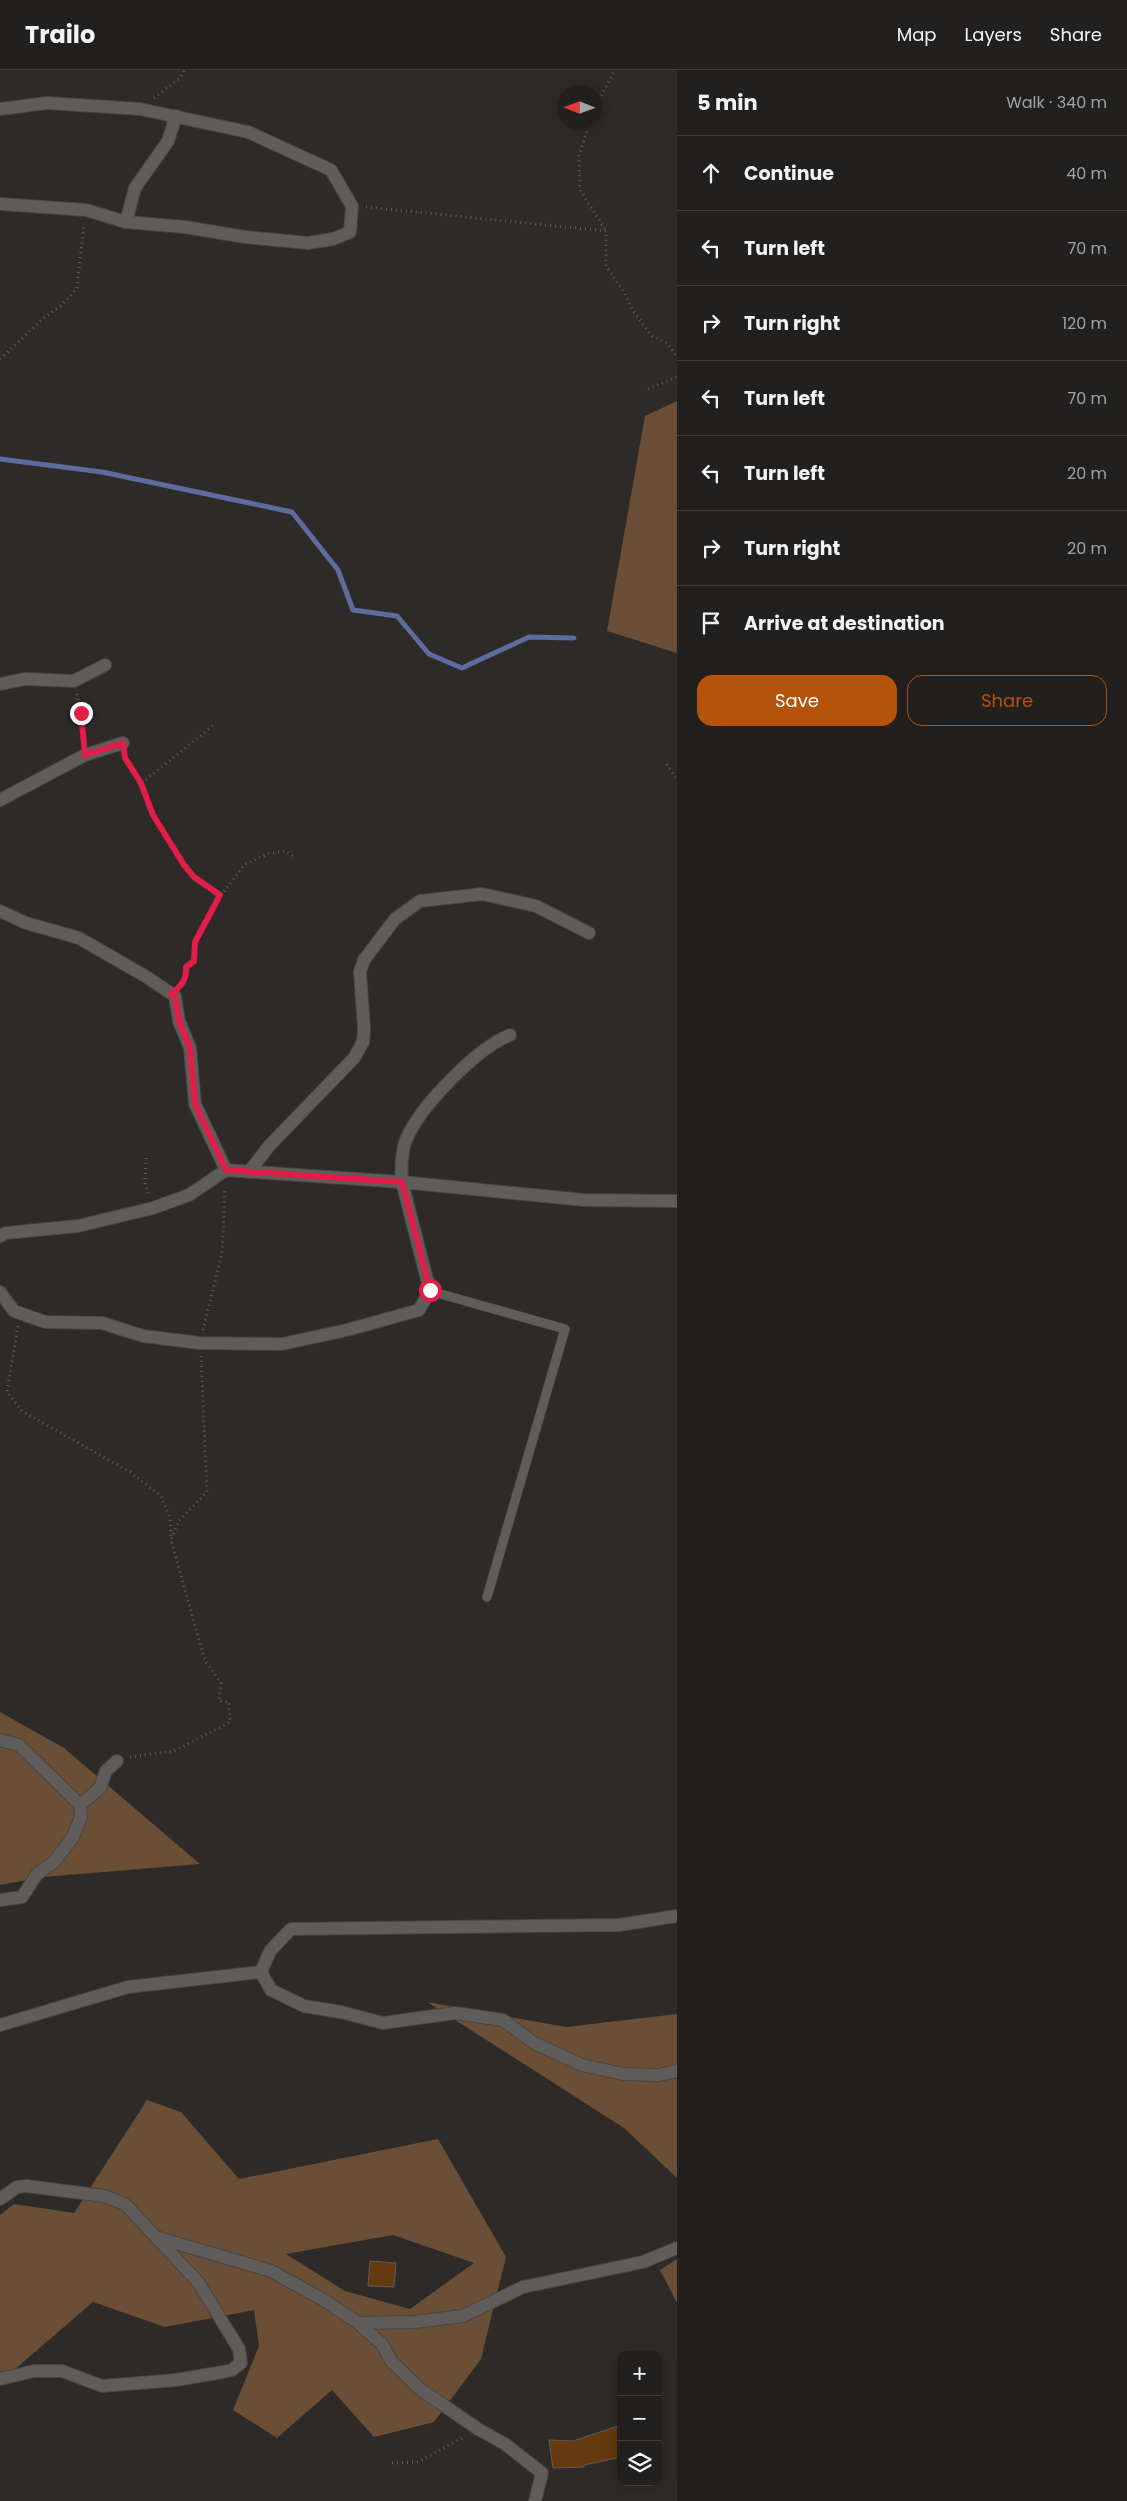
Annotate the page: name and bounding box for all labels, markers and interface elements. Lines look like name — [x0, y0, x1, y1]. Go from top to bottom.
text: Trailo — [25, 18, 95, 51]
text: Map — [897, 22, 937, 47]
text: Layers — [965, 22, 1022, 47]
text: Share — [1050, 22, 1102, 47]
north arrow — [557, 85, 602, 130]
text: 5 min — [697, 88, 758, 117]
text: Walk · 340 m — [1006, 91, 1107, 114]
icon: ahead — [697, 159, 725, 187]
text: Continue — [744, 160, 834, 187]
text: 40 m — [1066, 162, 1107, 185]
icon: left — [697, 234, 725, 262]
text: Turn left — [744, 235, 825, 262]
text: 70 m — [1067, 237, 1107, 260]
icon: right — [697, 309, 725, 337]
text: Turn right — [744, 310, 840, 337]
text: 120 m — [1062, 312, 1107, 335]
icon: left — [697, 384, 725, 412]
text: Turn left — [744, 385, 825, 412]
text: 70 m — [1067, 387, 1107, 410]
icon: left — [697, 459, 725, 487]
text: Turn left — [744, 460, 825, 487]
text: 20 m — [1067, 462, 1107, 485]
icon: right — [697, 534, 725, 562]
text: Turn right — [744, 535, 840, 562]
text: 20 m — [1067, 537, 1107, 560]
icon: arrive — [697, 609, 725, 637]
text: Arrive at destination — [744, 610, 945, 637]
button: Save — [697, 675, 897, 726]
button: Share — [907, 675, 1107, 726]
route end — [70, 702, 93, 725]
route start — [419, 1279, 442, 1302]
map controls — [617, 2351, 662, 2486]
button: + — [617, 2351, 662, 2396]
button: − — [617, 2396, 662, 2441]
button: layers — [617, 2441, 662, 2486]

